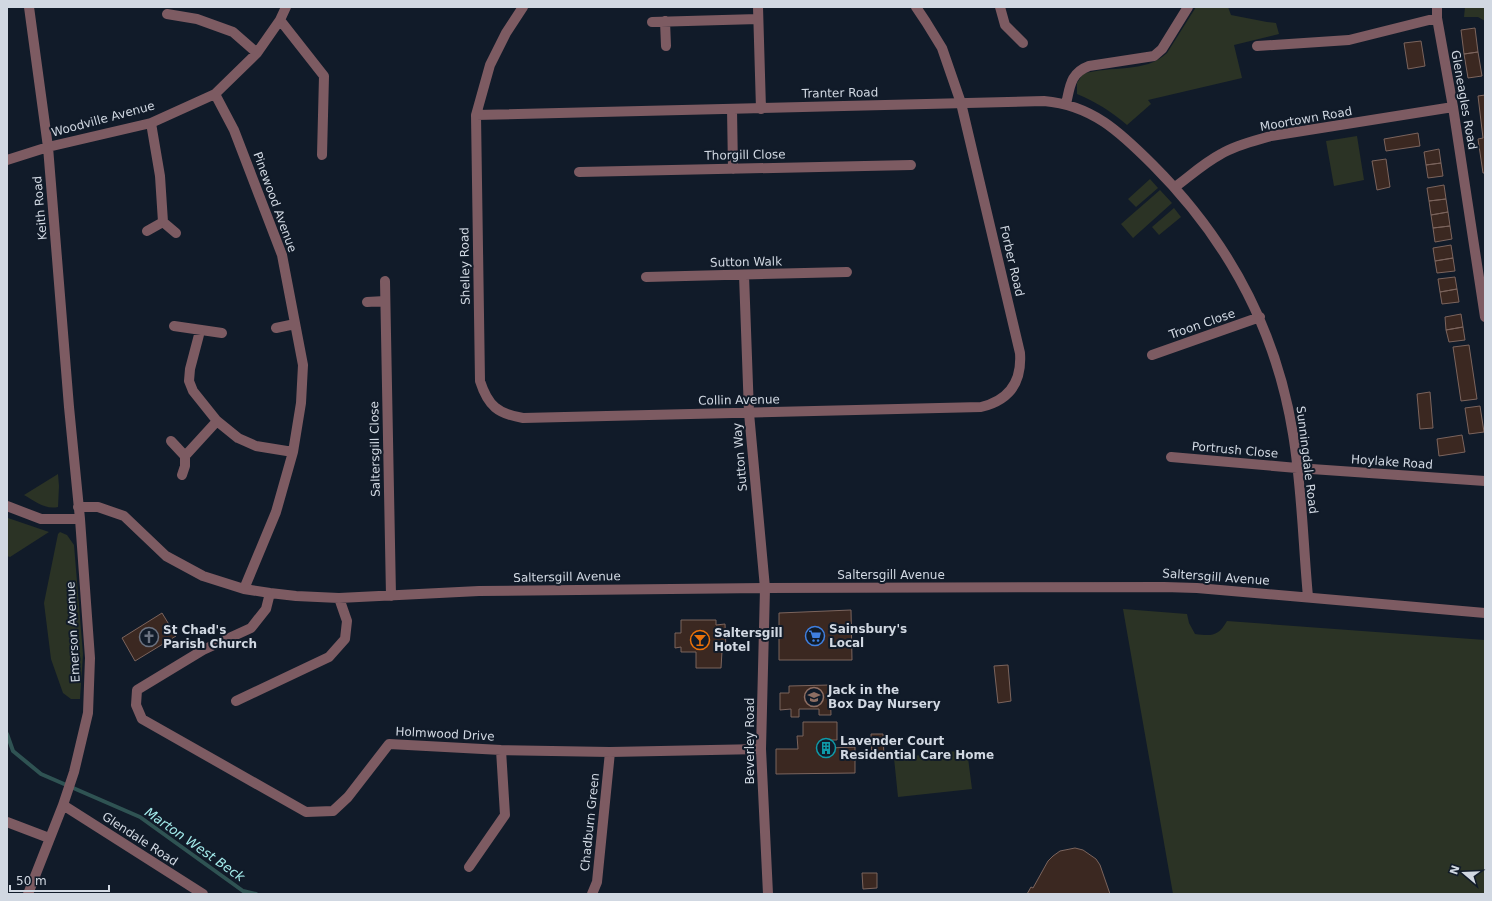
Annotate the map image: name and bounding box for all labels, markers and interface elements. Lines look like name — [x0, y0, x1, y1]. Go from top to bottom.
street label: Gleneagles Road — [1448, 49, 1480, 151]
street label: Tranter Road — [801, 85, 878, 101]
street label: Woodville Avenue — [50, 98, 156, 140]
street label: Moortown Road — [1259, 104, 1353, 134]
street label: Thorgill Close — [703, 147, 786, 163]
street label: Pinewood Avenue — [250, 150, 300, 254]
street label: Keith Road — [30, 175, 50, 241]
street label: Forber Road — [997, 224, 1027, 298]
street label: Shelley Road — [457, 227, 473, 305]
street label: Sutton Walk — [710, 254, 782, 270]
street label: Troon Close — [1166, 306, 1237, 342]
street label: Collin Avenue — [698, 392, 780, 408]
street label: Saltersgill Close — [367, 401, 383, 497]
street label: Sunningdale Road — [1293, 405, 1321, 515]
street label: Sutton Way — [730, 422, 750, 492]
street label: Portrush Close — [1191, 439, 1279, 461]
street label: Hoylake Road — [1351, 452, 1433, 472]
street label: Saltersgill Avenue — [1162, 566, 1270, 588]
street label: Saltersgill Avenue — [837, 568, 945, 582]
street label: Saltersgill Avenue — [513, 569, 621, 585]
street label: Emerson Avenue — [63, 581, 83, 683]
place label: Sainsbury's Local — [829, 622, 907, 650]
place label: St Chad's Parish Church — [163, 623, 257, 651]
supermarket icon: Sainsbury's Local — [804, 625, 826, 647]
church icon: St Chad's Parish Church — [138, 626, 160, 648]
place label: Saltersgill Hotel — [714, 626, 783, 654]
bar icon: Saltersgill Hotel — [689, 629, 711, 651]
place label: Jack in the Box Day Nursery — [827, 683, 941, 711]
school or university icon: Jack in the Box Day Nursery — [803, 686, 825, 708]
street label: Beverley Road — [743, 698, 757, 784]
street label: Holmwood Drive — [395, 724, 495, 744]
place label: Lavender Court Residential Care Home — [840, 734, 994, 762]
building icon: Lavender Court Residential Care Home — [815, 737, 837, 759]
street label: Chadburn Green — [578, 772, 602, 872]
water label: Marton West Beck — [142, 804, 248, 885]
street label: Glendale Road — [100, 809, 180, 869]
north arrow — [1444, 853, 1484, 893]
text: N — [1447, 863, 1463, 876]
scale bar — [10, 867, 109, 893]
text: 50 m — [16, 874, 47, 888]

